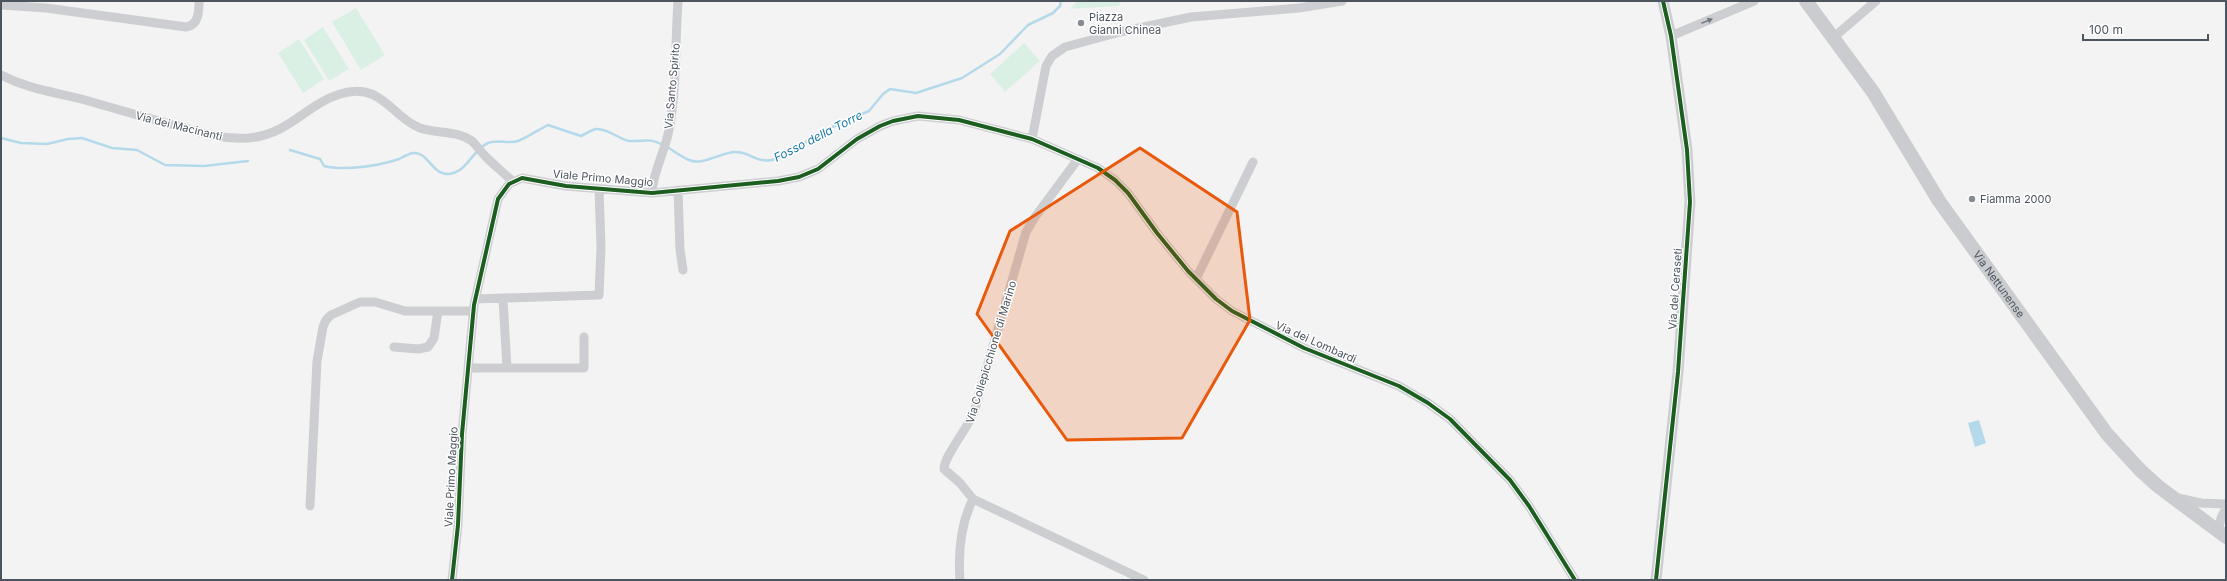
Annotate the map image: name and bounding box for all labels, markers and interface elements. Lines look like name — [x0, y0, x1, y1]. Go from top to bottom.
place label: Piazza Gianni Chinea — [1089, 10, 1161, 37]
scale bar — [2083, 16, 2208, 42]
marker: Piazza Gianni Chinea — [1076, 18, 1086, 28]
one-way arrow — [1702, 18, 1714, 24]
text: 100 m — [2089, 22, 2123, 37]
street label: Via Santo Spirito — [661, 42, 683, 129]
water label: Fosso della Torre — [771, 107, 865, 165]
street label: Via dei Macinanti — [134, 108, 224, 144]
street label: Viale Primo Maggio — [552, 167, 654, 189]
place label: Fiamma 2000 — [1980, 192, 2051, 206]
marker: Fiamma 2000 — [1967, 194, 1977, 204]
street label: Via dei Ceraseti — [1665, 248, 1685, 330]
street label: Via Nettunense — [1970, 248, 2028, 320]
street label: Via Collepicchione di Marino — [963, 279, 1019, 425]
street label: Via dei Lombardi — [1273, 318, 1359, 366]
street label: Viale Primo Maggio — [441, 426, 461, 528]

